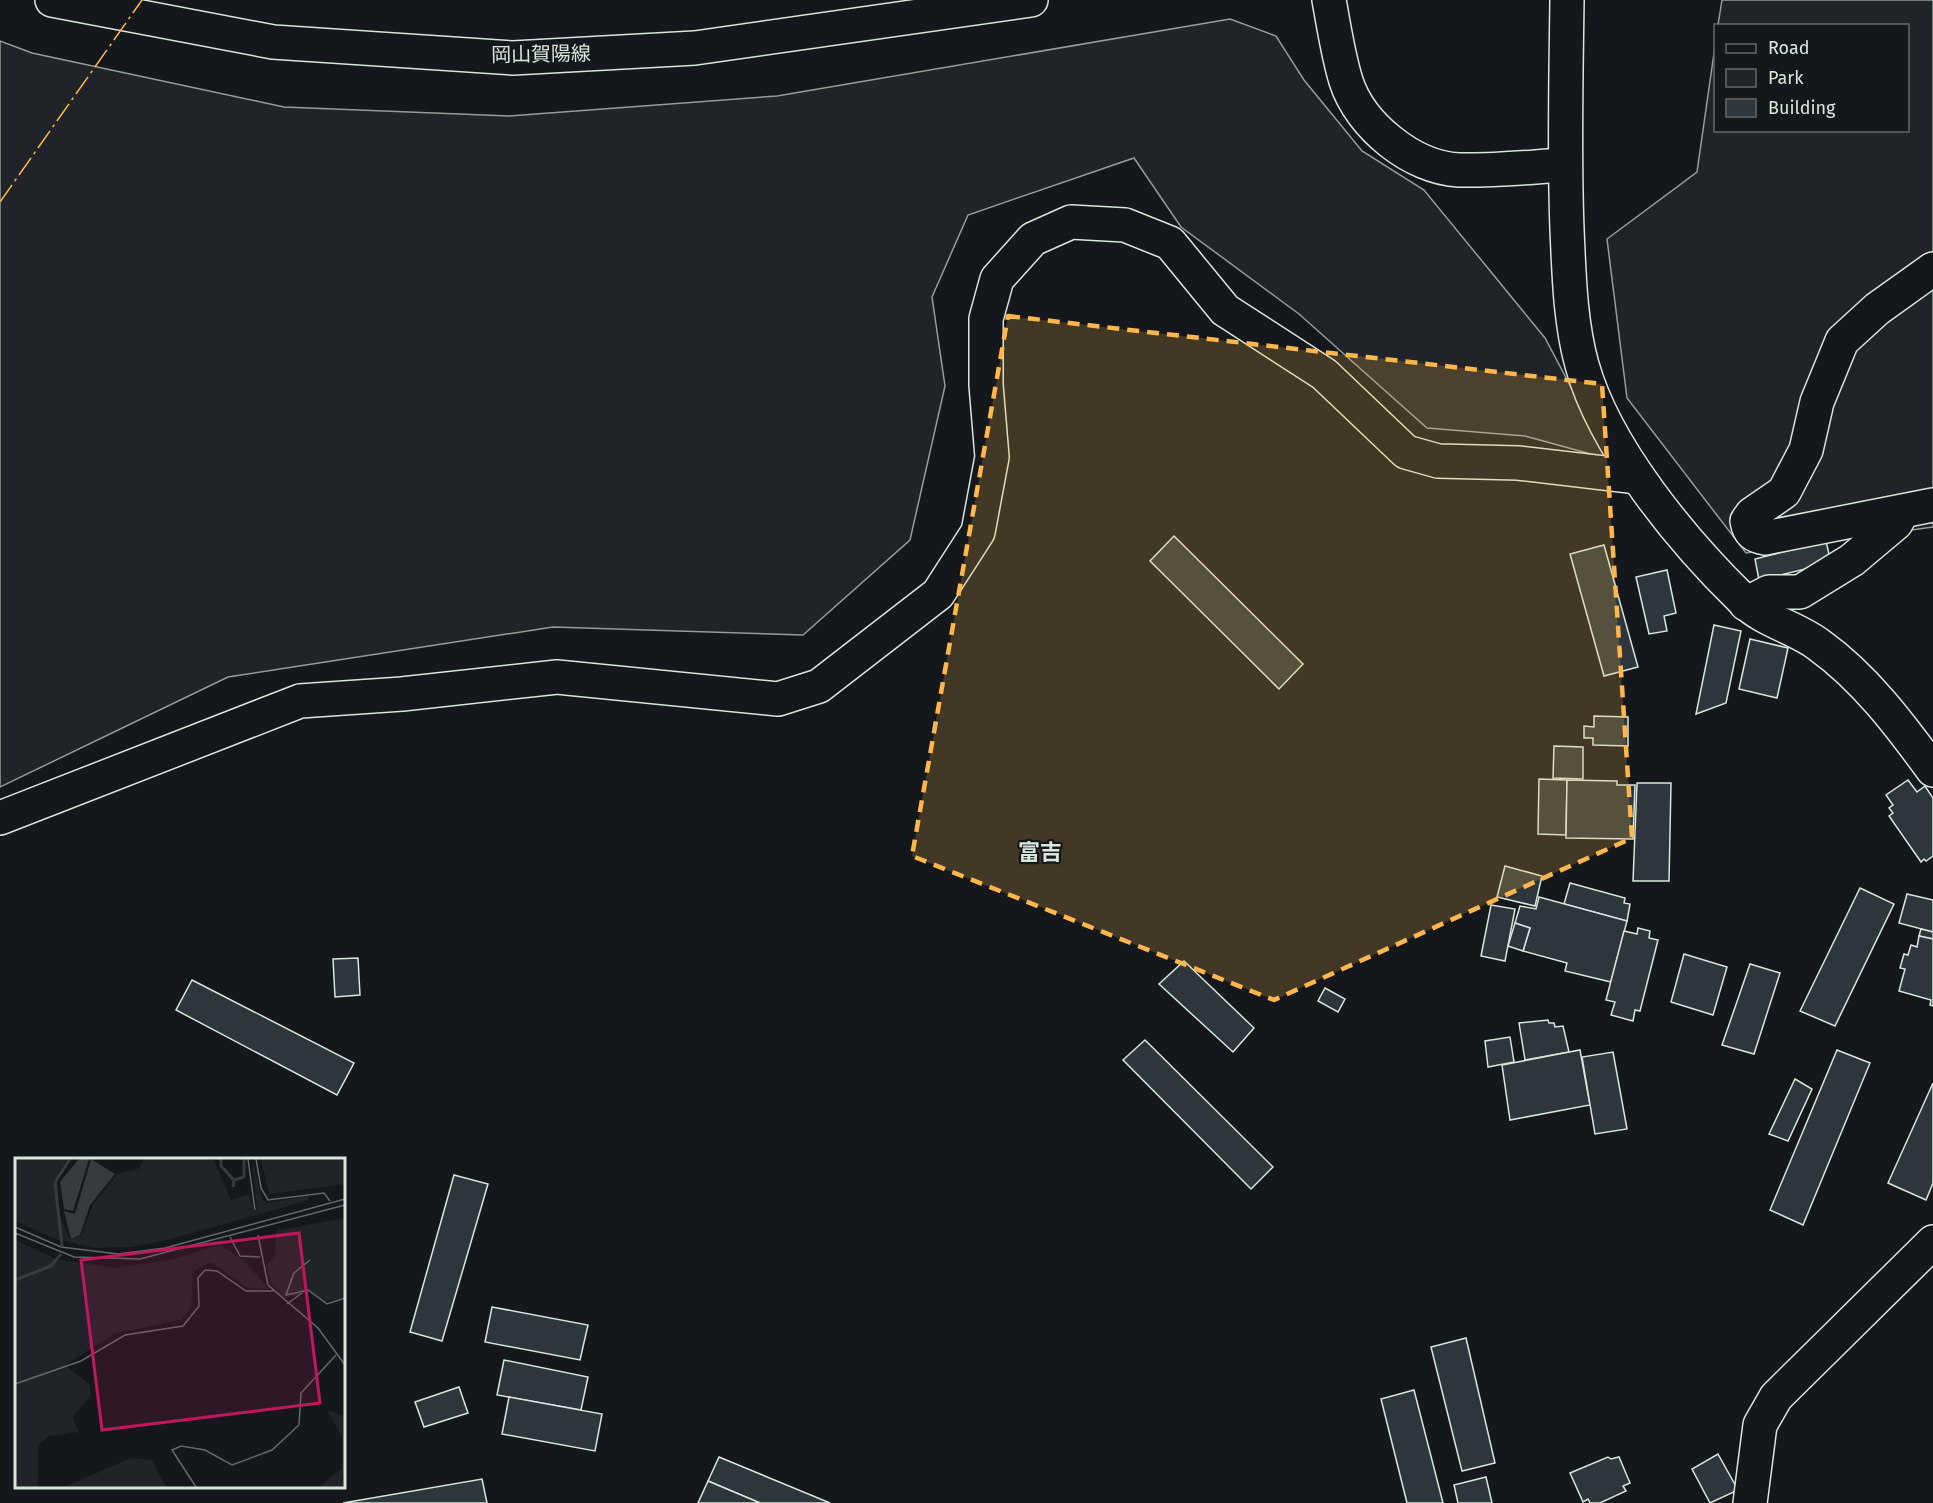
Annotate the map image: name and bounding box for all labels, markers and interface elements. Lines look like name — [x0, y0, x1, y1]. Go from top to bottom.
legend — [1714, 24, 1909, 132]
text: Road — [1768, 37, 1810, 59]
street label: 岡山賀陽線 — [491, 41, 591, 67]
text: Park — [1768, 67, 1804, 89]
text: Building — [1768, 97, 1836, 119]
district label: 富吉 — [1018, 839, 1062, 866]
inset map — [15, 1158, 345, 1488]

